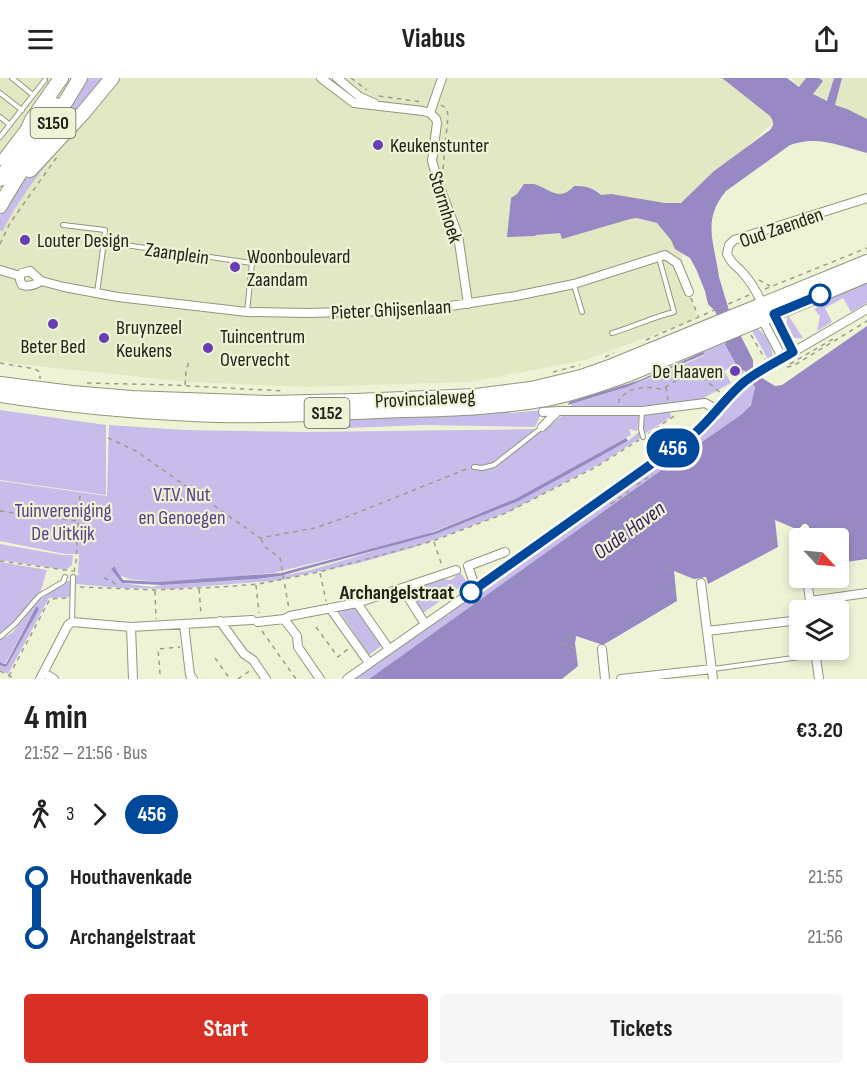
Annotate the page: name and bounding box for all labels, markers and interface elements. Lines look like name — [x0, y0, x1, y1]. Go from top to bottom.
icon: menu — [24, 23, 57, 56]
text: Viabus — [402, 23, 465, 55]
icon: share — [810, 23, 843, 56]
road number: S150 — [31, 108, 76, 138]
place label: Keukenstunter — [390, 134, 489, 158]
marker: Keukenstunter — [371, 138, 385, 152]
street label: Stormhoek — [423, 168, 467, 246]
street label: Oud Zaenden — [736, 202, 826, 253]
place label: Louter Design — [37, 229, 129, 253]
marker: Louter Design — [18, 233, 32, 247]
street label: Zaanplein — [143, 238, 210, 270]
place label: Woonboulevard Zaandam — [247, 245, 350, 292]
marker: Woonboulevard Zaandam — [228, 260, 242, 274]
unlabelled marker — [809, 284, 831, 306]
street label: Pieter Ghijsenlaan — [330, 295, 452, 325]
place label: Bruynzeel Keukens — [116, 316, 182, 363]
marker: Beter Bed — [46, 317, 60, 331]
place label: Tuincentrum Overvecht — [220, 325, 305, 372]
marker: Bruynzeel Keukens — [97, 331, 111, 345]
place label: Beter Bed — [20, 335, 86, 359]
marker: Tuincentrum Overvecht — [201, 341, 215, 355]
place label: De Haaven — [652, 360, 723, 384]
marker: De Haaven — [728, 364, 742, 378]
street label: Provincialeweg — [374, 384, 476, 414]
road number: S152 — [304, 398, 350, 428]
line badge: 456 — [638, 428, 708, 467]
text: 456 — [659, 436, 687, 461]
park label: V.T.V. Nut en Genoegen — [138, 483, 226, 530]
water label: Oude Haven — [589, 496, 670, 565]
park label: Tuinvereniging De Uitkijk — [15, 499, 111, 546]
north arrow — [789, 528, 849, 588]
map controls — [789, 528, 849, 660]
place label: Archangelstraat — [339, 581, 454, 605]
marker: Archangelstraat — [460, 581, 482, 603]
button: layers — [789, 600, 849, 660]
text: 4 min — [24, 698, 88, 738]
text: €3.20 — [796, 717, 843, 744]
text: 21:52 – 21:56 · Bus — [24, 741, 147, 765]
icon: walk — [24, 798, 57, 831]
icon: forward — [83, 798, 116, 831]
text: 3 — [66, 802, 74, 826]
text: 456 — [137, 802, 166, 827]
text: Houthavenkade — [70, 864, 192, 891]
text: 21:55 — [808, 865, 843, 889]
text: Archangelstraat — [70, 924, 196, 951]
text: 21:56 — [807, 925, 843, 949]
button: Start — [24, 994, 428, 1063]
button: Tickets — [440, 994, 843, 1063]

